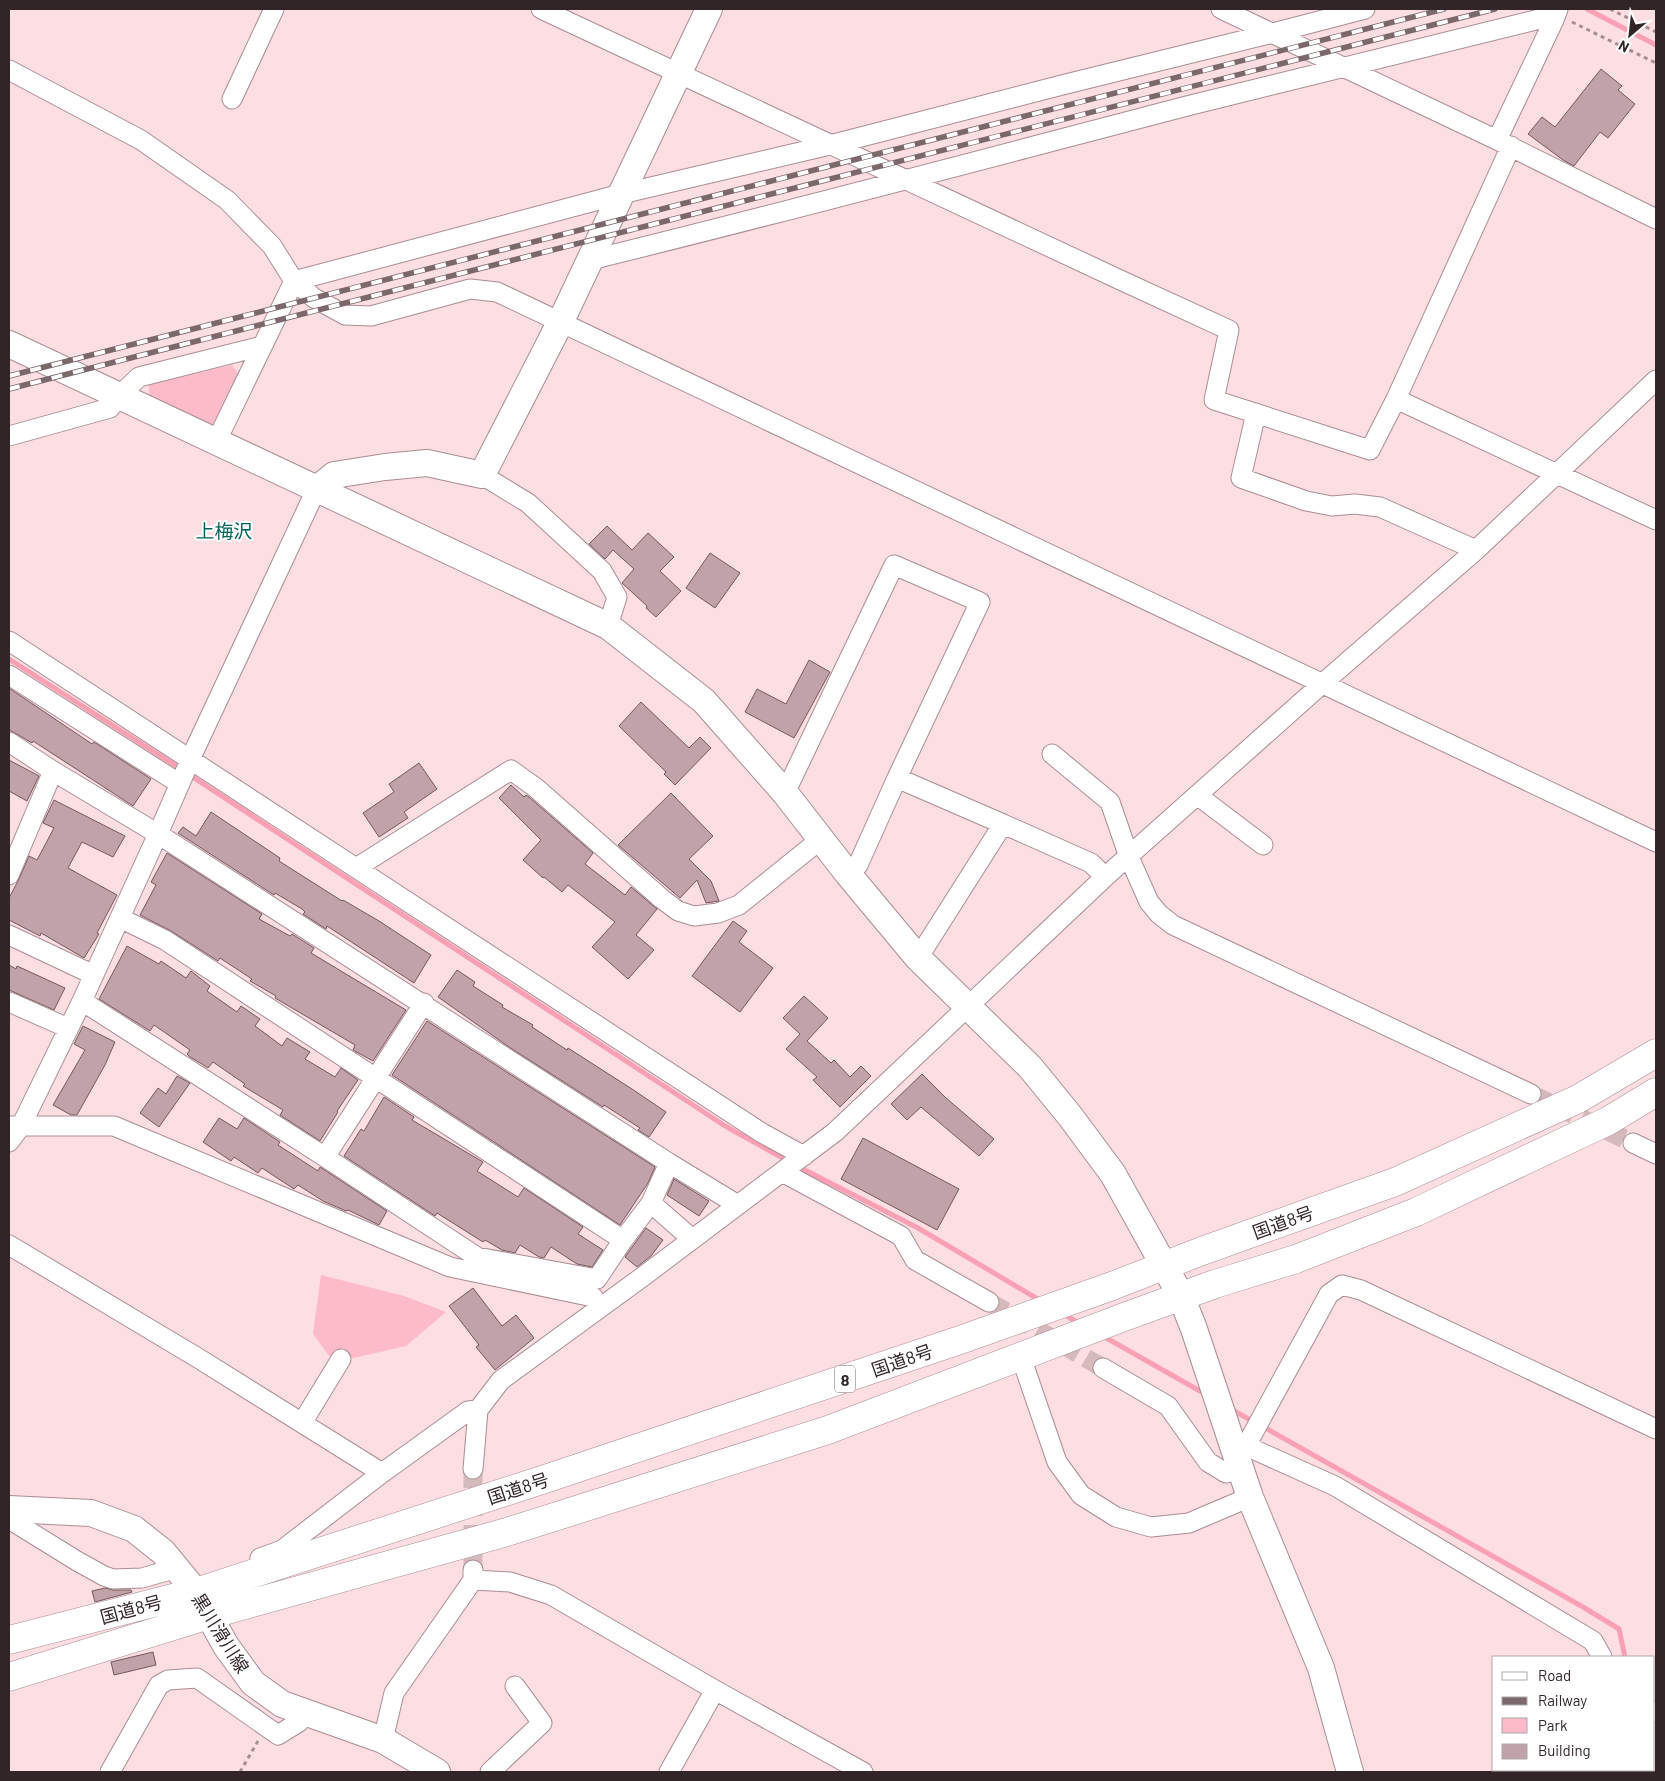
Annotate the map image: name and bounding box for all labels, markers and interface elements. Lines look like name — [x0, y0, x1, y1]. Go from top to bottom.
north arrow — [1605, 10, 1655, 60]
text: N — [1616, 37, 1632, 57]
district label: 上梅沢 — [195, 519, 253, 542]
street label: 国道8号 — [1249, 1201, 1317, 1243]
street label: 国道8号 — [868, 1339, 936, 1381]
road number: 8 — [835, 1366, 855, 1392]
street label: 国道8号 — [484, 1468, 552, 1508]
street label: 黒川滑川線 — [188, 1589, 254, 1677]
street label: 国道8号 — [98, 1590, 164, 1628]
legend — [1492, 1656, 1655, 1771]
text: Road — [1538, 1666, 1571, 1684]
text: Railway — [1538, 1691, 1587, 1709]
text: Park — [1538, 1716, 1568, 1734]
text: Building — [1538, 1741, 1591, 1759]

